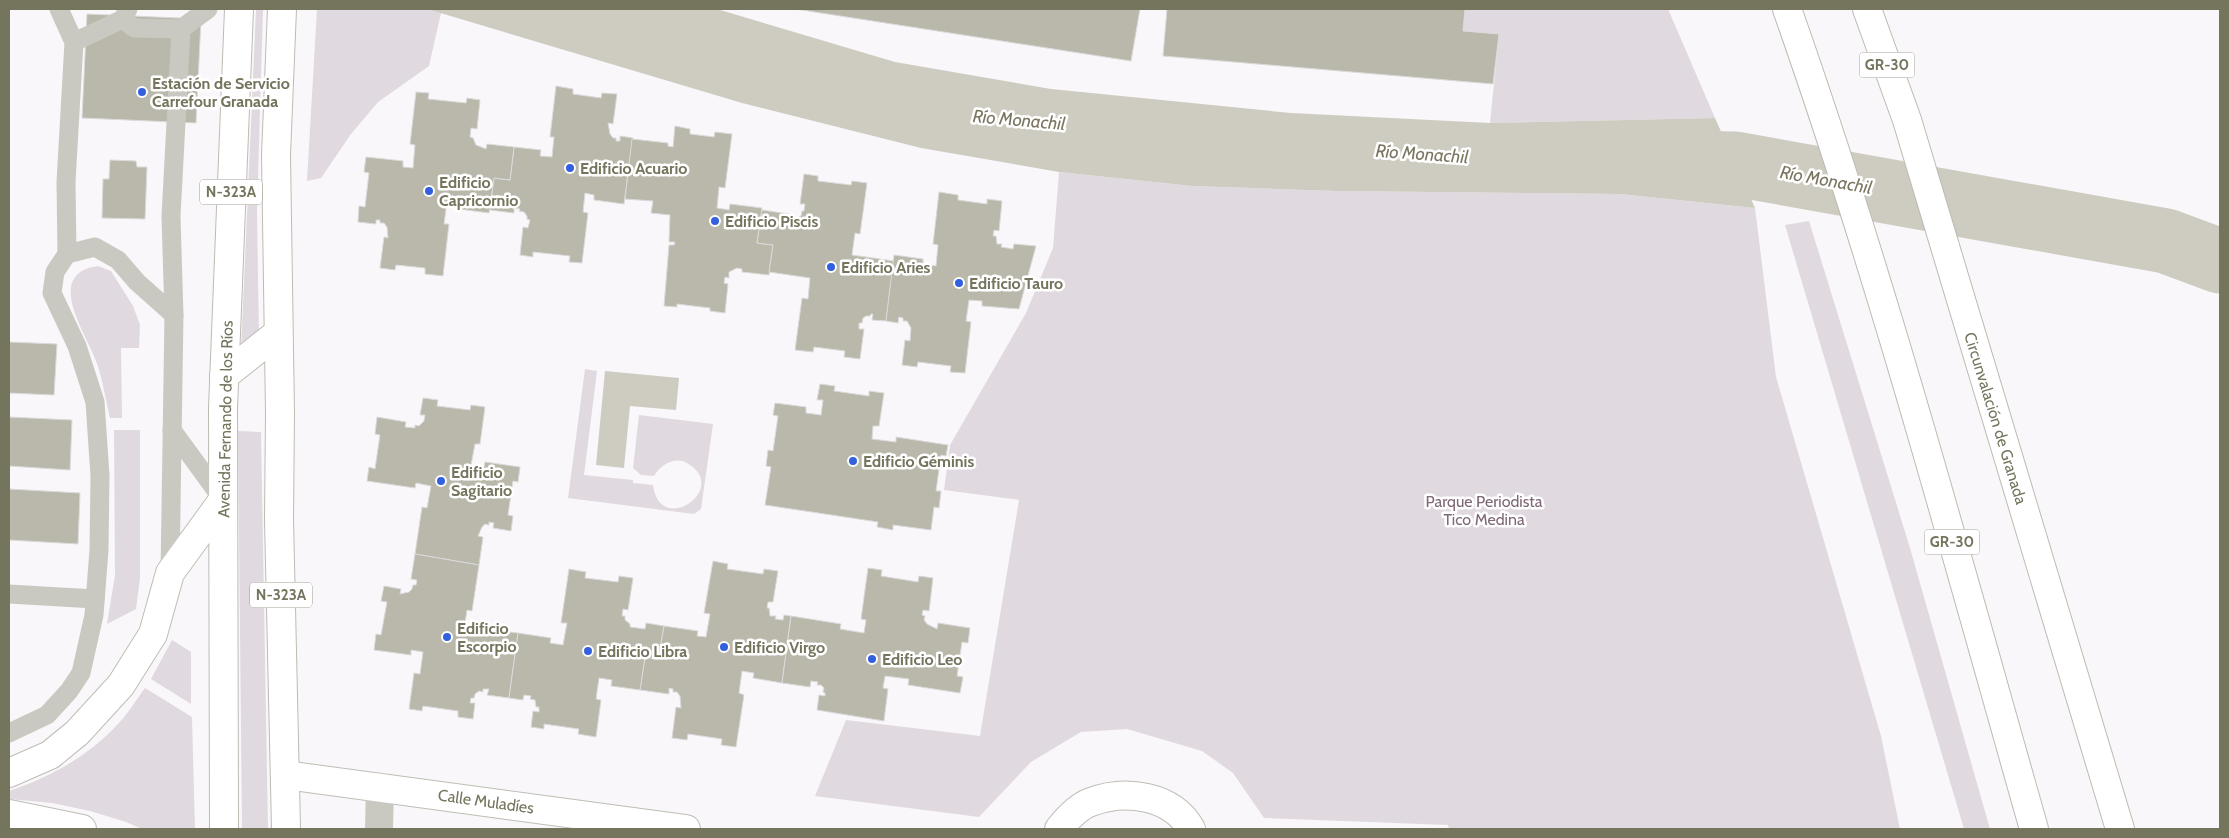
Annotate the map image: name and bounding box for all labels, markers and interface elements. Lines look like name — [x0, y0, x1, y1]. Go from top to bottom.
road number: GR-30 — [1860, 52, 1914, 78]
place label: Estación de Servicio Carrefour Granada — [152, 74, 290, 111]
marker: Estación de Servicio Carrefour Granada — [136, 86, 148, 98]
water label: Río Monachil — [972, 105, 1067, 135]
water label: Río Monachil — [1375, 140, 1470, 168]
place label: Edificio Acuario — [580, 159, 687, 178]
water label: Río Monachil — [1778, 161, 1874, 199]
marker: Edificio Acuario — [564, 162, 576, 174]
place label: Edificio Capricornio — [439, 173, 518, 210]
road number: N-323A — [200, 180, 262, 204]
marker: Edificio Capricornio — [423, 185, 435, 197]
place label: Edificio Piscis — [725, 212, 818, 231]
marker: Edificio Piscis — [709, 215, 721, 227]
place label: Edificio Aries — [841, 258, 931, 277]
marker: Edificio Aries — [825, 261, 837, 273]
place label: Edificio Tauro — [969, 274, 1063, 293]
marker: Edificio Tauro — [953, 277, 965, 289]
street label: Avenida Fernando de los Ríos — [214, 320, 237, 518]
street label: Circunvalación de Granada — [1960, 330, 2031, 507]
place label: Edificio Géminis — [863, 452, 974, 471]
marker: Edificio Géminis — [847, 455, 859, 467]
place label: Edificio Sagitario — [451, 463, 512, 500]
marker: Edificio Sagitario — [435, 475, 447, 487]
park label: Parque Periodista Tico Medina — [1426, 492, 1543, 529]
road number: GR-30 — [1924, 530, 1980, 554]
road number: N-323A — [250, 582, 312, 608]
place label: Edificio Escorpio — [457, 619, 517, 656]
marker: Edificio Escorpio — [441, 631, 453, 643]
place label: Edificio Virgo — [734, 638, 825, 657]
marker: Edificio Virgo — [718, 641, 730, 653]
place label: Edificio Libra — [598, 642, 687, 661]
marker: Edificio Libra — [582, 645, 594, 657]
place label: Edificio Leo — [882, 650, 962, 669]
marker: Edificio Leo — [866, 653, 878, 665]
street label: Calle Muladíes — [437, 785, 535, 818]

